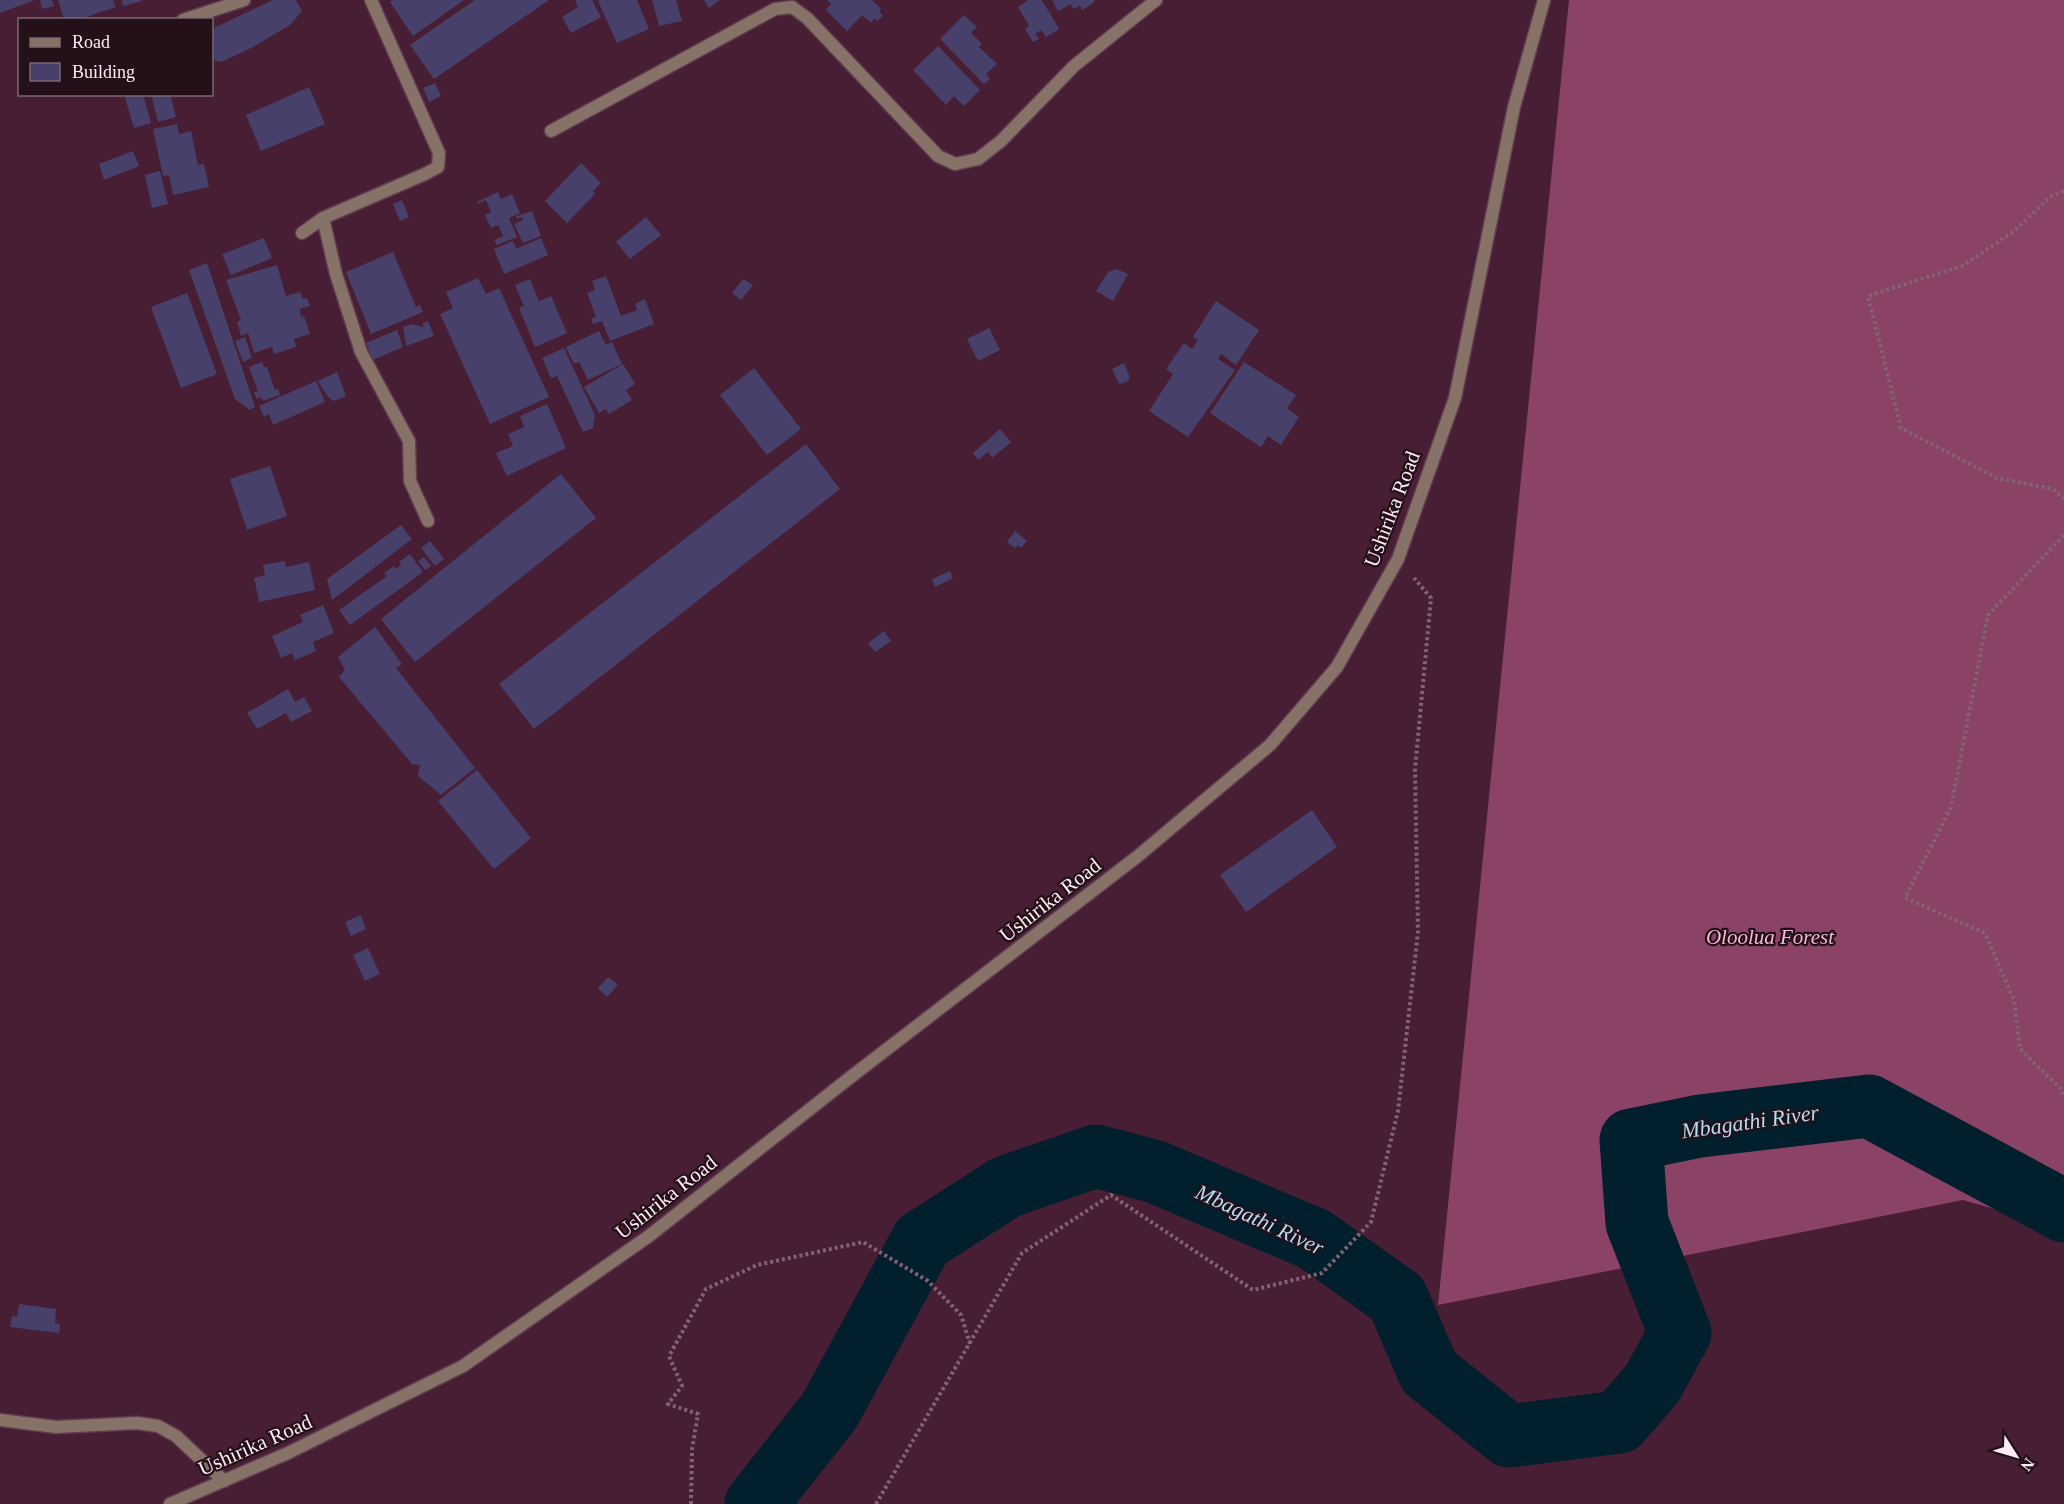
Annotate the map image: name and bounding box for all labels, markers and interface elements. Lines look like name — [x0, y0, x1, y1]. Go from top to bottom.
legend — [18, 18, 213, 96]
text: Road — [72, 32, 110, 52]
text: Building — [72, 62, 135, 82]
street label: Ushirika Road — [1359, 447, 1425, 570]
street label: Ushirika Road — [995, 853, 1106, 947]
park label: Oloolua Forest — [1706, 925, 1835, 949]
water label: Mbagathi River — [1679, 1099, 1821, 1144]
street label: Ushirika Road — [611, 1150, 722, 1244]
water label: Mbagathi River — [1191, 1178, 1328, 1260]
street label: Ushirika Road — [194, 1409, 316, 1481]
north arrow — [1986, 1426, 2046, 1486]
text: N — [2017, 1455, 2038, 1475]

